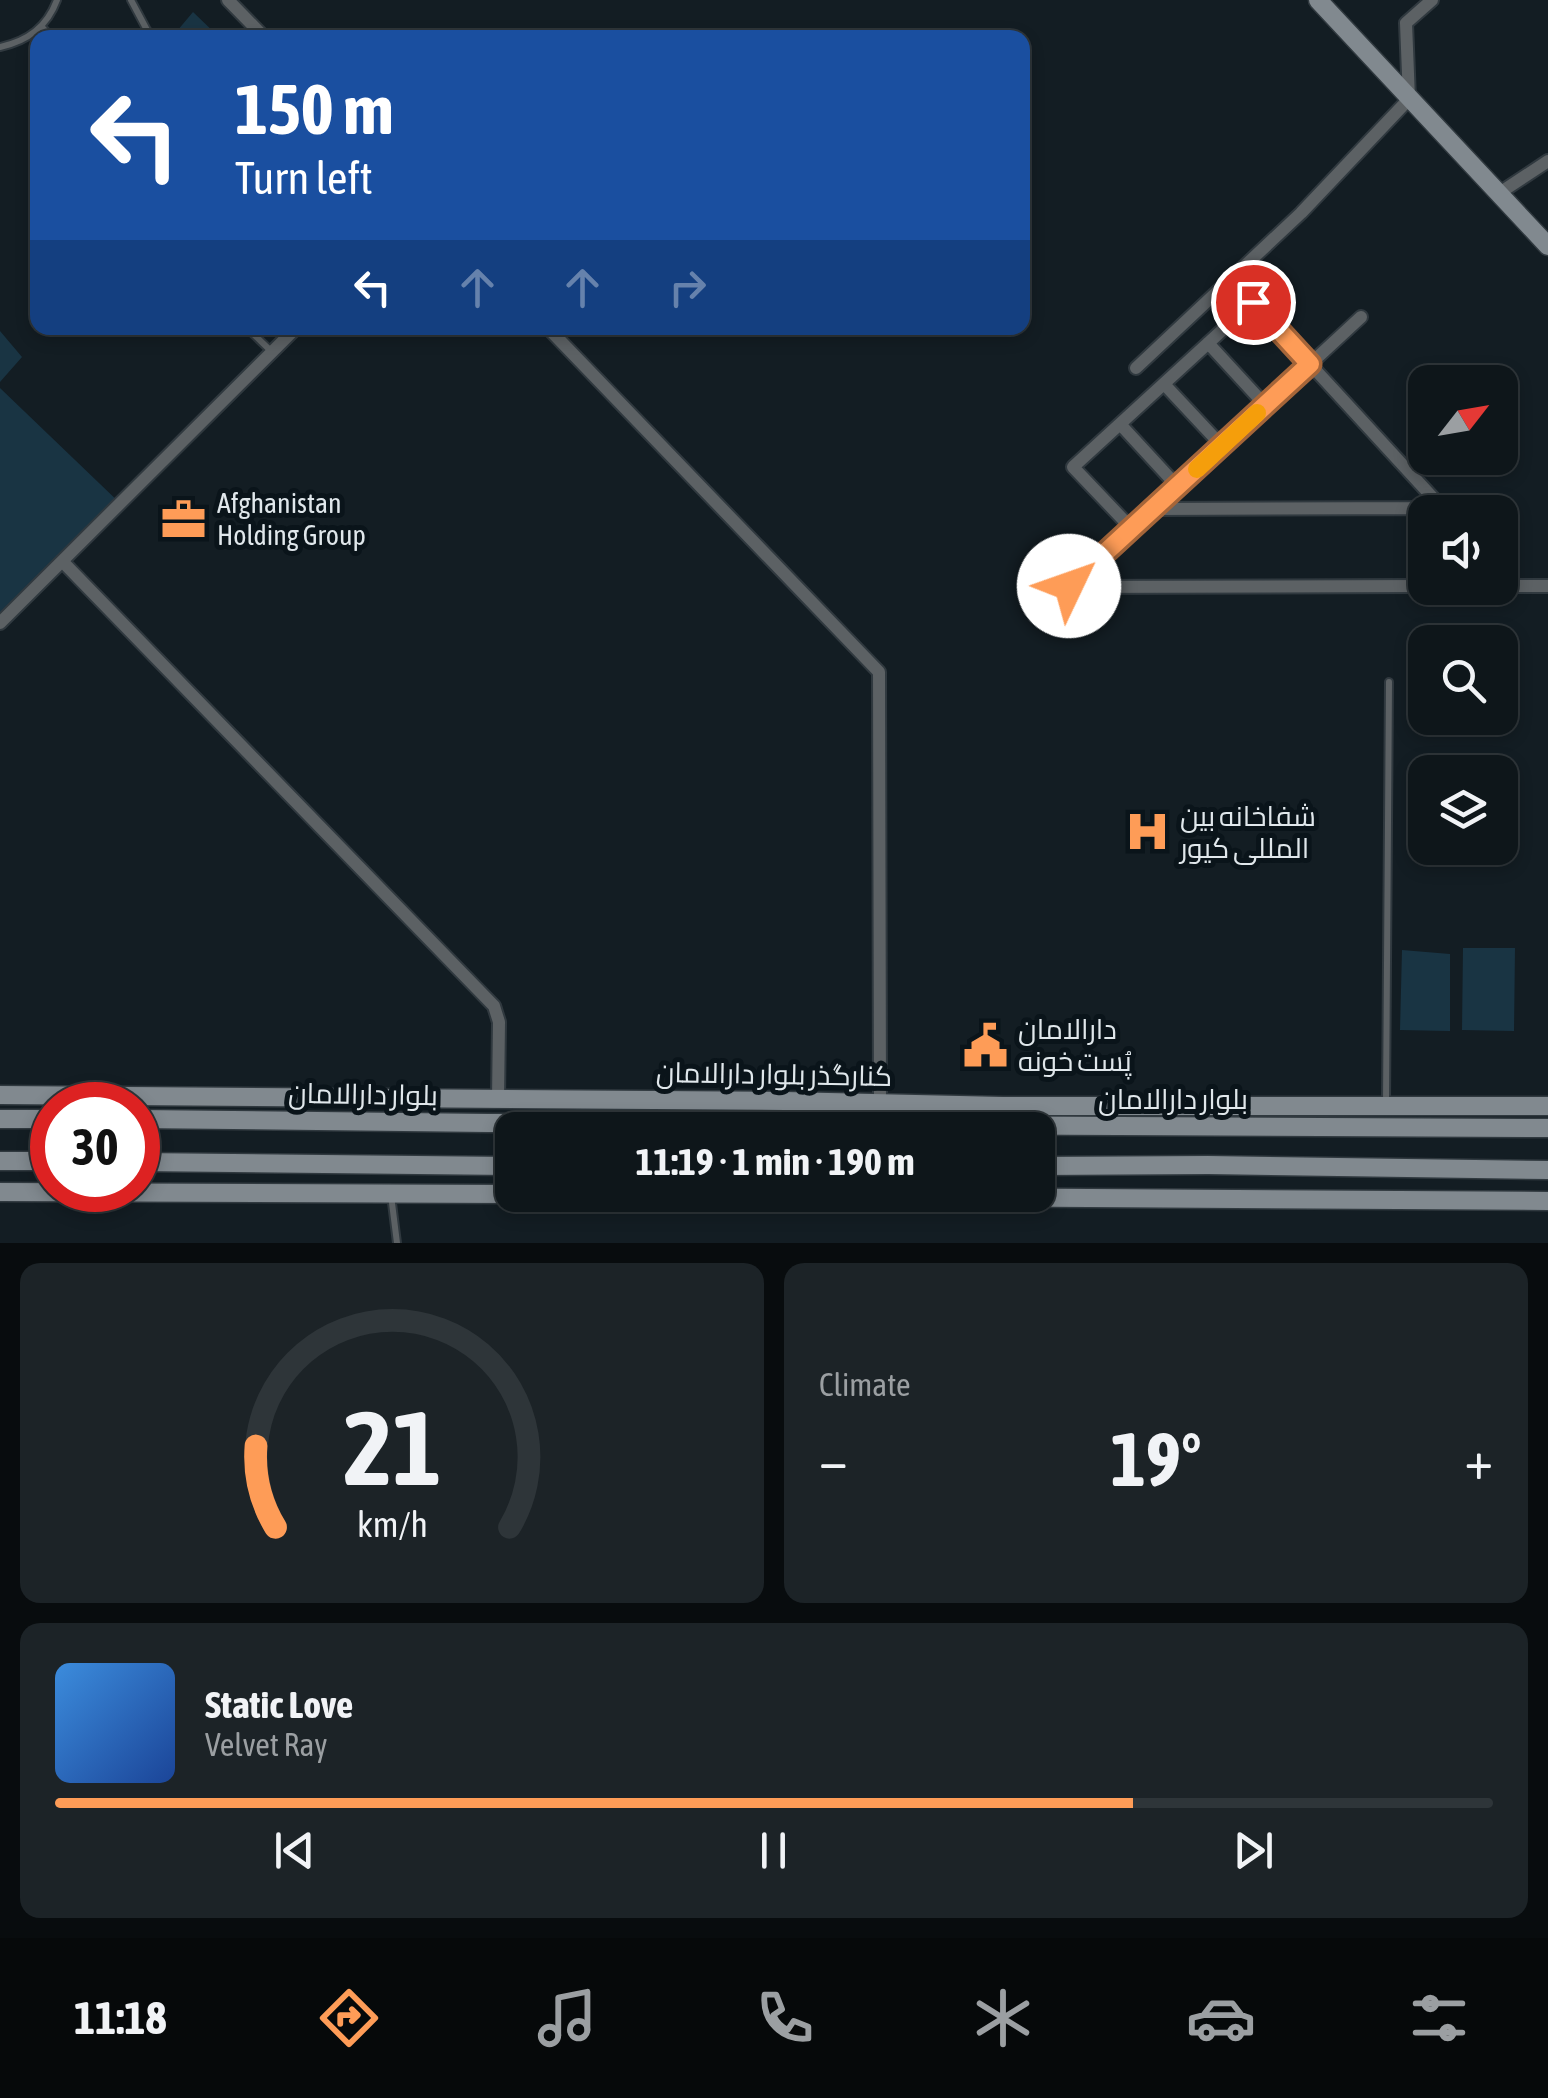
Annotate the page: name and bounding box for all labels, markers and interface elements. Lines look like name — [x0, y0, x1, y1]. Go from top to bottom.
text: 150 m — [235, 69, 394, 149]
icon: left — [70, 70, 200, 200]
text: Turn left — [235, 152, 373, 204]
icon: left — [345, 260, 400, 315]
icon: ahead — [450, 260, 505, 315]
icon: ahead — [555, 260, 610, 315]
icon: right — [660, 260, 715, 315]
pin — [1211, 260, 1296, 345]
icon: arrive — [1226, 275, 1281, 330]
north arrow — [1408, 365, 1518, 475]
map controls — [1408, 365, 1518, 865]
place label: Afghanistan Holding Group — [217, 487, 366, 551]
office icon: Afghanistan Holding Group — [160, 495, 208, 543]
button: sound — [1408, 495, 1518, 605]
position arrow — [1017, 534, 1121, 638]
button: search — [1408, 625, 1518, 735]
button: layers — [1408, 755, 1518, 865]
place label: شفاخانه بین المللی کیور — [1178, 800, 1316, 865]
hospital icon: شفاخانه بین المللی کیور — [1123, 808, 1171, 856]
place label: دارالامان پُست خونه — [1018, 1013, 1132, 1080]
public building icon: دارالامان پُست خونه — [961, 1021, 1009, 1069]
street label: کنارگذر بلوار دارالامان — [656, 1056, 892, 1093]
street label: بلوار دارالامان — [288, 1077, 438, 1112]
speed limit sign: 30 — [30, 1082, 160, 1212]
street label: بلوار دارالامان — [1098, 1083, 1248, 1116]
text: 11:19 · 1 min · 190 m — [635, 1140, 915, 1183]
text: Climate — [819, 1366, 911, 1403]
text: 21 — [343, 1388, 441, 1507]
text: 19° — [1110, 1416, 1202, 1502]
text: − — [819, 1428, 848, 1491]
text: + — [1464, 1428, 1493, 1491]
text: km/h — [357, 1504, 427, 1545]
text: Static Love — [205, 1683, 353, 1726]
text: Velvet Ray — [205, 1726, 327, 1763]
icon: previous — [267, 1823, 322, 1878]
icon: pause — [746, 1823, 801, 1878]
icon: next — [1226, 1823, 1281, 1878]
icon: directions — [314, 1983, 384, 2053]
icon: music — [532, 1983, 602, 2053]
icon: phone — [750, 1983, 820, 2053]
icon: climate — [968, 1983, 1038, 2053]
icon: car — [1186, 1983, 1256, 2053]
icon: filters — [1404, 1983, 1474, 2053]
text: 11:18 — [74, 1992, 167, 2044]

